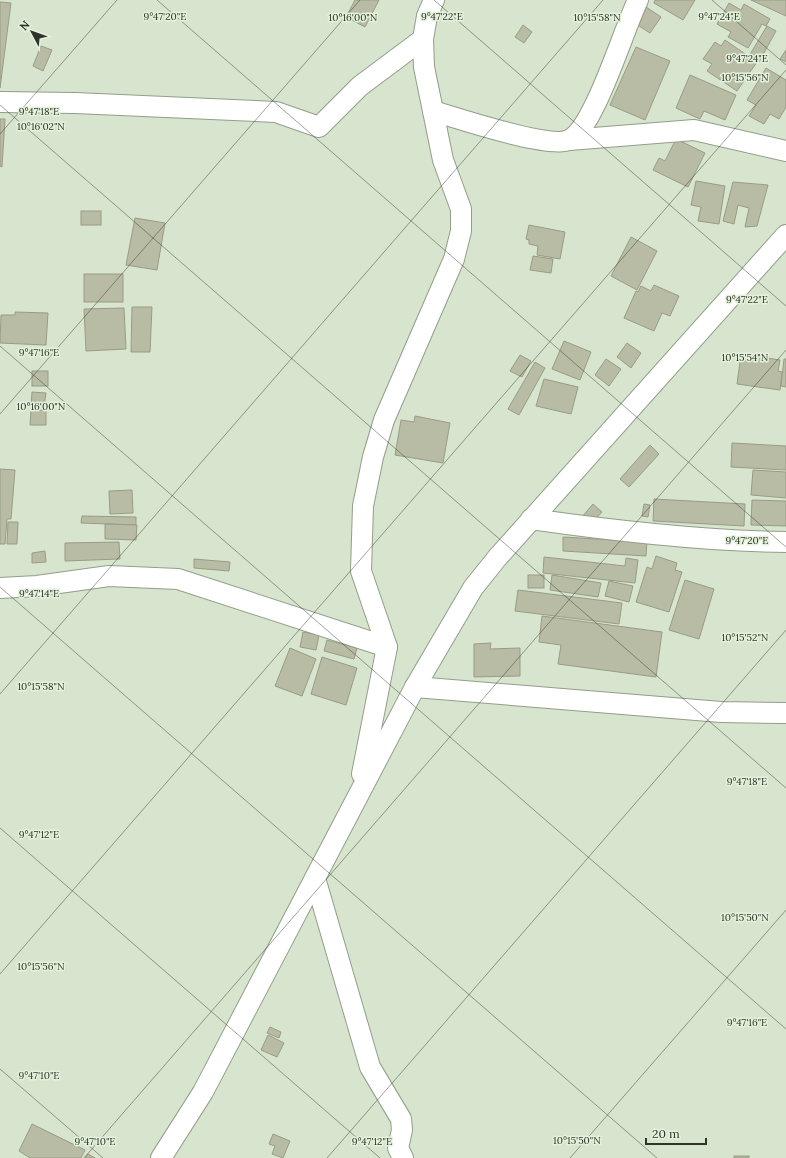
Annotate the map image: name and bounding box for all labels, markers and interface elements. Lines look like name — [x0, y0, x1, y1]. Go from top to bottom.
text: 9°47'20"E — [144, 10, 186, 23]
text: 9°47'22"E — [421, 10, 463, 23]
text: 9°47'24"E — [698, 10, 740, 23]
text: 10°16'00"N — [329, 11, 378, 24]
text: 10°15'58"N — [573, 11, 621, 24]
north arrow — [12, 12, 52, 52]
text: N — [16, 17, 33, 33]
text: 9°47'24"E — [726, 52, 768, 65]
text: 10°15'56"N — [721, 71, 769, 84]
text: 9°47'18"E — [19, 105, 59, 118]
text: 10°16'02"N — [17, 120, 65, 133]
text: 9°47'22"E — [726, 293, 768, 306]
text: 9°47'16"E — [19, 346, 59, 359]
text: 10°15'54"N — [722, 351, 769, 364]
text: 10°16'00"N — [17, 400, 66, 413]
text: 9°47'20"E — [726, 534, 768, 547]
text: 9°47'14"E — [19, 587, 59, 600]
text: 10°15'52"N — [722, 631, 769, 644]
text: 10°15'58"N — [17, 680, 65, 693]
text: 9°47'18"E — [727, 775, 767, 788]
text: 9°47'12"E — [19, 828, 59, 841]
text: 10°15'50"N — [721, 911, 769, 924]
text: 10°15'56"N — [17, 960, 65, 973]
text: 9°47'16"E — [727, 1016, 767, 1029]
text: 9°47'10"E — [18, 1069, 60, 1082]
scale bar — [646, 1120, 706, 1146]
text: 20 m — [652, 1126, 680, 1141]
text: 10°15'50"N — [553, 1134, 601, 1147]
text: 9°47'10"E — [74, 1135, 116, 1148]
text: 9°47'12"E — [352, 1135, 392, 1148]

